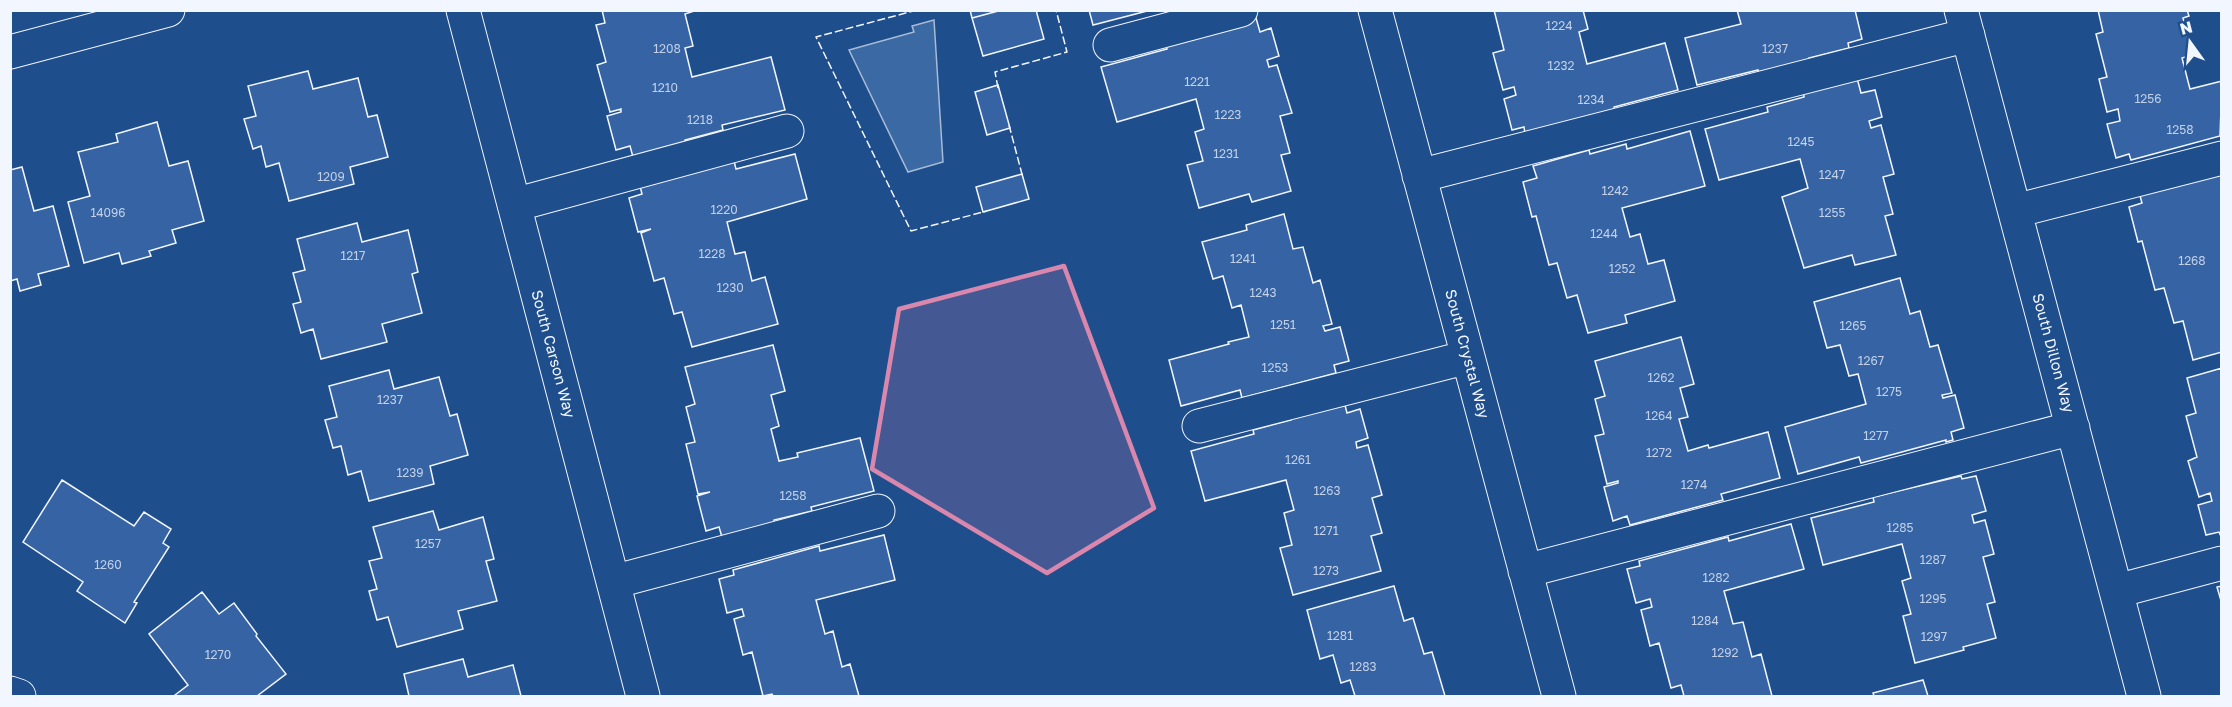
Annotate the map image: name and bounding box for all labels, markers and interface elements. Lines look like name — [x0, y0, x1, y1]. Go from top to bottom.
north arrow — [2160, 12, 2220, 72]
text: N — [2178, 16, 2195, 39]
house number: 1224 — [1545, 18, 1573, 33]
house number: 1208 — [653, 41, 681, 56]
house number: 1237 — [1762, 41, 1788, 56]
house number: 1232 — [1548, 58, 1574, 73]
house number: 1221 — [1184, 74, 1210, 89]
house number: 1210 — [652, 80, 678, 95]
house number: 1256 — [2134, 91, 2162, 106]
house number: 1234 — [1577, 92, 1605, 107]
house number: 1223 — [1215, 107, 1241, 122]
house number: 1218 — [687, 112, 713, 127]
house number: 1258 — [2166, 122, 2194, 137]
house number: 1245 — [1787, 134, 1815, 149]
house number: 1231 — [1213, 146, 1239, 161]
house number: 1247 — [1819, 167, 1845, 182]
house number: 1209 — [317, 169, 345, 184]
house number: 1242 — [1601, 183, 1629, 198]
house number: 1220 — [710, 202, 738, 217]
house number: 14096 — [90, 205, 126, 220]
house number: 1255 — [1819, 205, 1845, 220]
house number: 1244 — [1590, 226, 1618, 241]
house number: 1228 — [698, 246, 726, 261]
house number: 1217 — [341, 248, 365, 263]
house number: 1241 — [1230, 251, 1256, 266]
house number: 1268 — [2178, 253, 2206, 268]
house number: 1252 — [1609, 261, 1635, 276]
house number: 1230 — [716, 280, 744, 295]
house number: 1243 — [1249, 285, 1277, 300]
street label: South Crystal Way — [1442, 287, 1494, 421]
street label: South Carson Way — [528, 288, 580, 420]
street label: South Dillon Way — [2029, 291, 2079, 415]
house number: 1251 — [1270, 317, 1296, 332]
house number: 1265 — [1839, 318, 1867, 333]
house number: 1267 — [1858, 353, 1884, 368]
house number: 1253 — [1262, 360, 1288, 375]
house number: 1262 — [1647, 370, 1675, 385]
house number: 1275 — [1876, 384, 1902, 399]
house number: 1237 — [377, 392, 403, 407]
house number: 1264 — [1645, 408, 1673, 423]
house number: 1277 — [1863, 428, 1889, 443]
house number: 1272 — [1646, 445, 1672, 460]
house number: 1261 — [1285, 452, 1311, 467]
house number: 1239 — [396, 465, 424, 480]
house number: 1274 — [1681, 477, 1707, 492]
house number: 1263 — [1313, 483, 1341, 498]
house number: 1258 — [779, 488, 807, 503]
house number: 1285 — [1886, 520, 1914, 535]
house number: 1271 — [1314, 523, 1339, 538]
house number: 1257 — [415, 536, 441, 551]
house number: 1287 — [1920, 552, 1946, 567]
house number: 1260 — [94, 557, 122, 572]
house number: 1273 — [1313, 563, 1339, 578]
house number: 1282 — [1702, 570, 1730, 585]
house number: 1295 — [1919, 591, 1947, 606]
house number: 1284 — [1691, 613, 1719, 628]
house number: 1281 — [1327, 628, 1353, 643]
house number: 1297 — [1921, 629, 1947, 644]
house number: 1292 — [1711, 645, 1739, 660]
house number: 1270 — [205, 647, 231, 662]
house number: 1283 — [1349, 659, 1377, 674]

